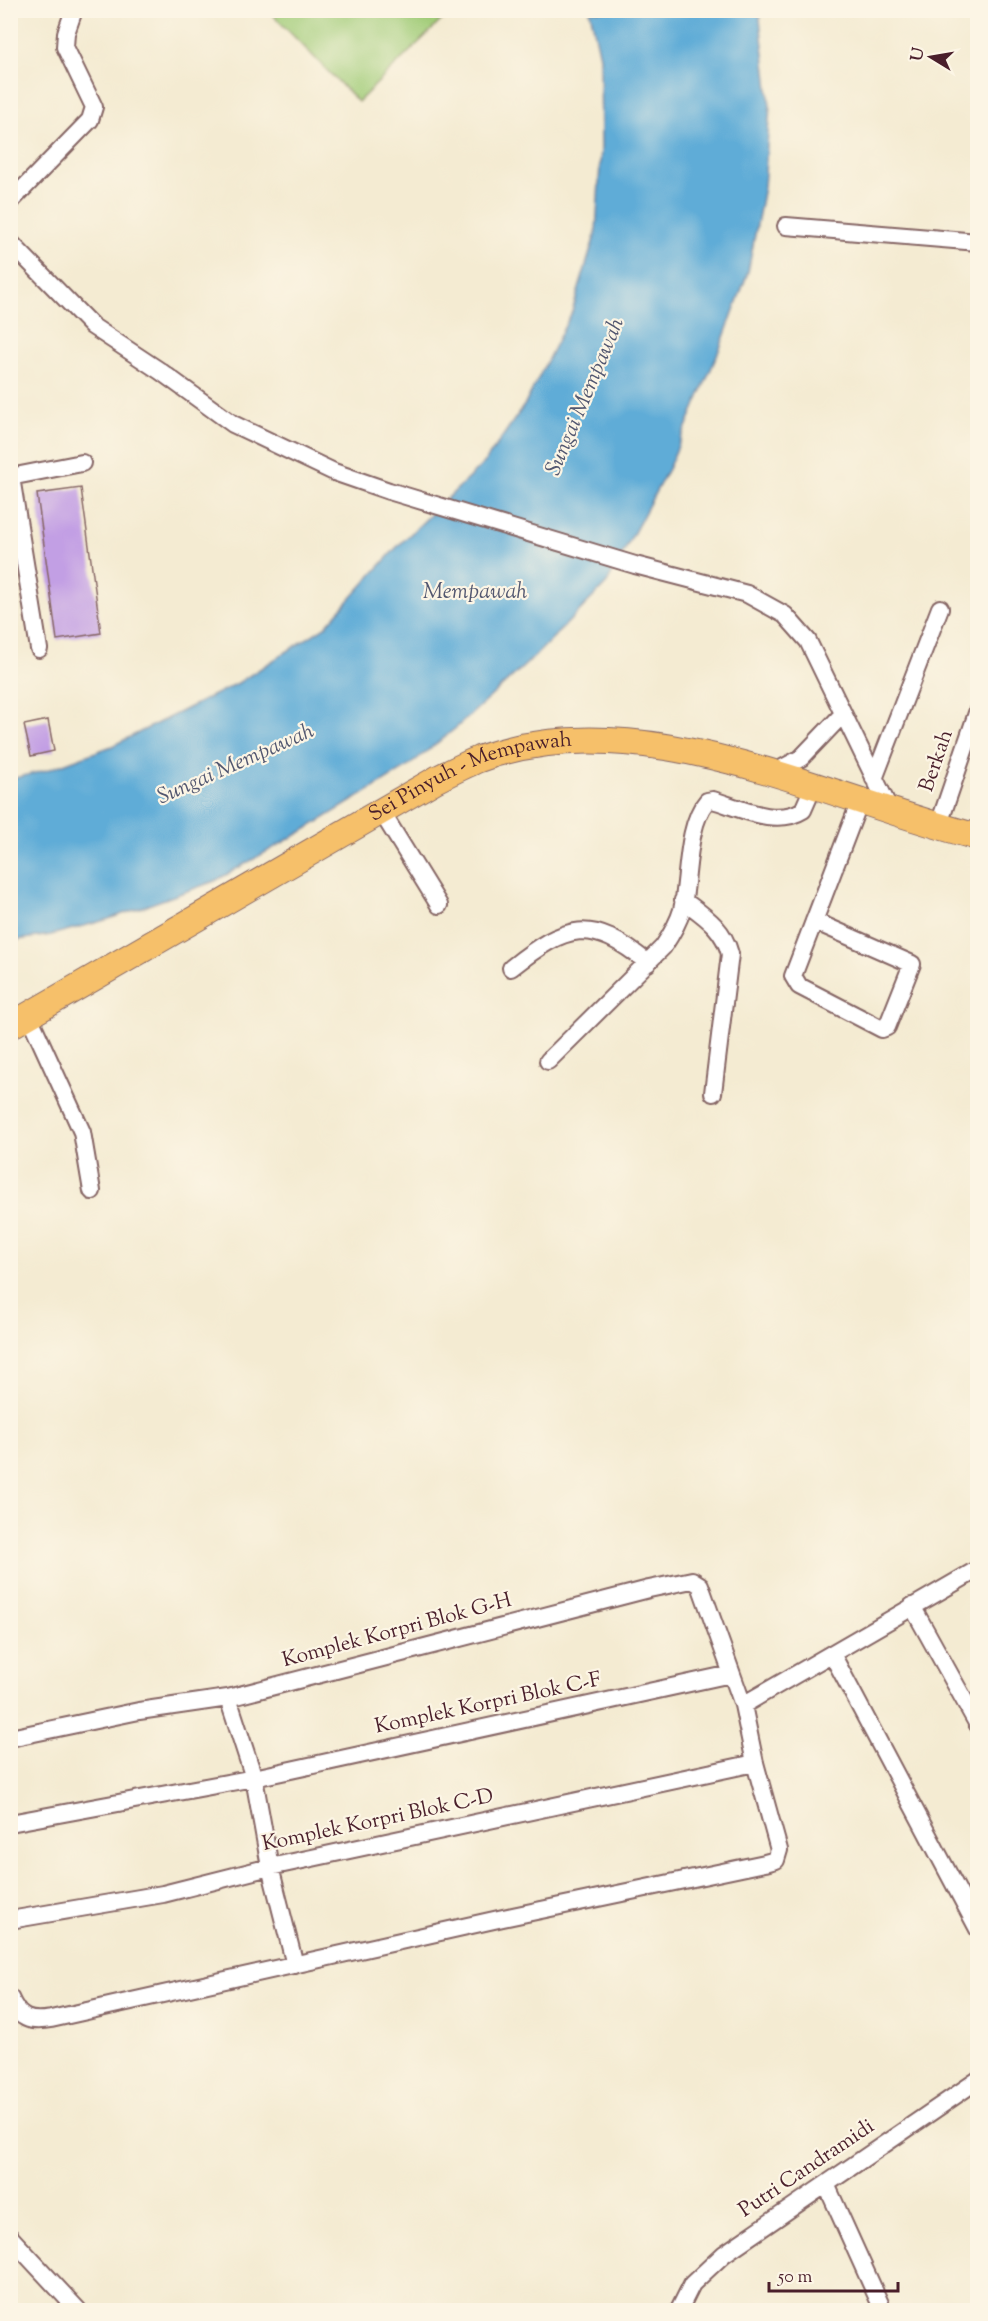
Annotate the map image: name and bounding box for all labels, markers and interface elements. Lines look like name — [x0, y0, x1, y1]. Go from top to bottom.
north arrow — [901, 27, 961, 87]
text: U — [906, 45, 931, 63]
water label: Sungai Mempawah — [538, 313, 634, 481]
water label: Mempawah — [423, 577, 528, 609]
water label: Sungai Mempawah — [153, 716, 320, 814]
street label: Sei Pinyuh - Mempawah — [364, 726, 573, 830]
street label: Berkah — [912, 726, 962, 796]
street label: Komplek Korpri Blok G-H — [279, 1586, 515, 1676]
street label: Komplek Korpri Blok C-F — [372, 1665, 604, 1743]
street label: Komplek Korpri Blok C-D — [260, 1782, 496, 1860]
street label: Putri Candramidi — [733, 2112, 881, 2226]
scale bar — [769, 2255, 898, 2293]
text: 50 m — [777, 2265, 813, 2291]

